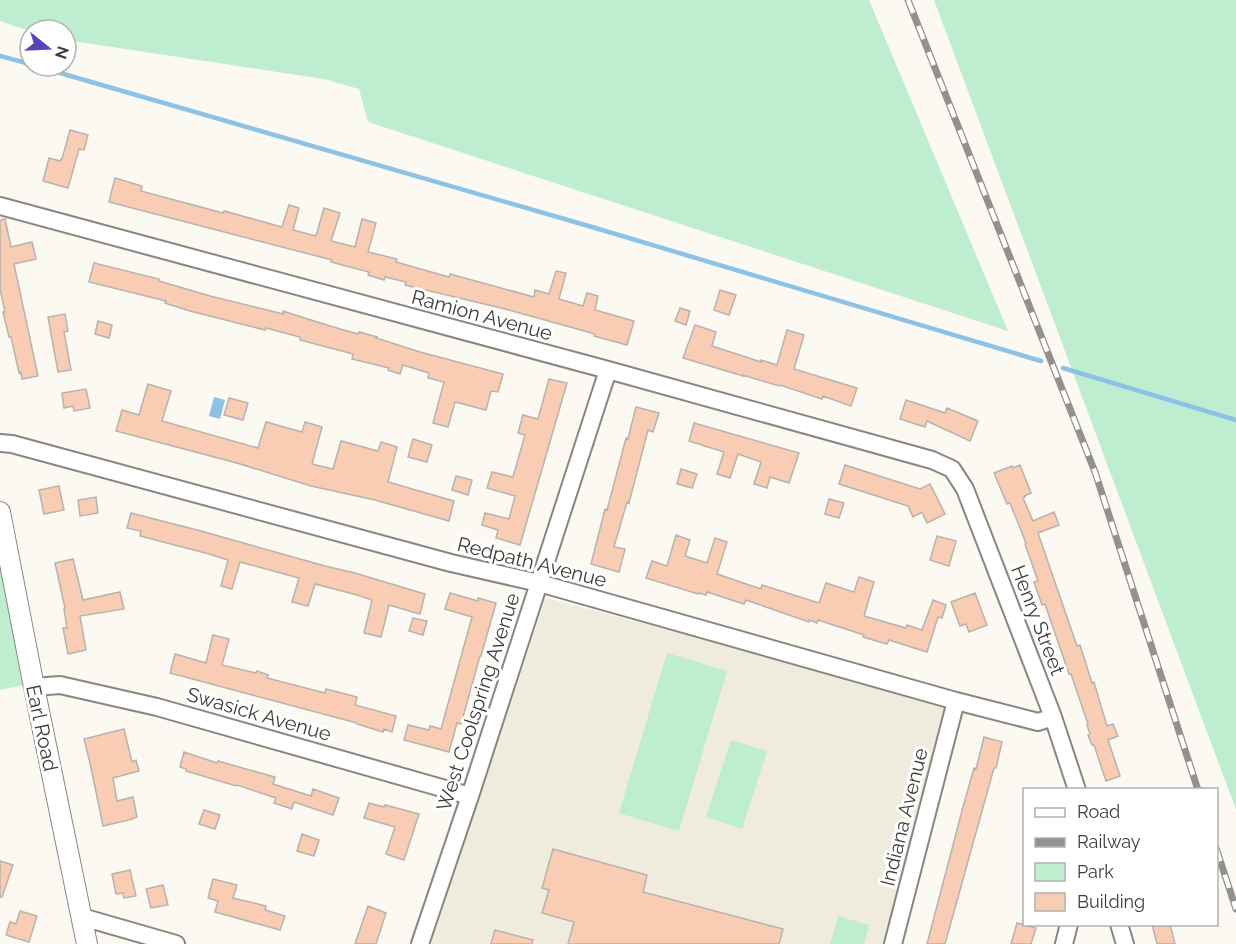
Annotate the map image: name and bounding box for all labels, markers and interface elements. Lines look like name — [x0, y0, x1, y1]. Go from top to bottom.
north arrow — [18, 18, 78, 78]
text: N — [51, 44, 73, 61]
street label: Ramion Avenue — [409, 285, 555, 345]
street label: Redpath Avenue — [455, 532, 609, 592]
street label: Henry Street — [1006, 562, 1070, 679]
street label: West Coolspring Avenue — [431, 590, 525, 814]
street label: Earl Road — [21, 682, 63, 774]
street label: Swasick Avenue — [184, 682, 334, 746]
street label: Indiana Avenue — [875, 745, 933, 889]
legend — [1023, 788, 1218, 926]
text: Road — [1077, 801, 1120, 822]
text: Railway — [1077, 831, 1141, 852]
text: Park — [1077, 861, 1114, 882]
text: Building — [1077, 891, 1145, 912]

